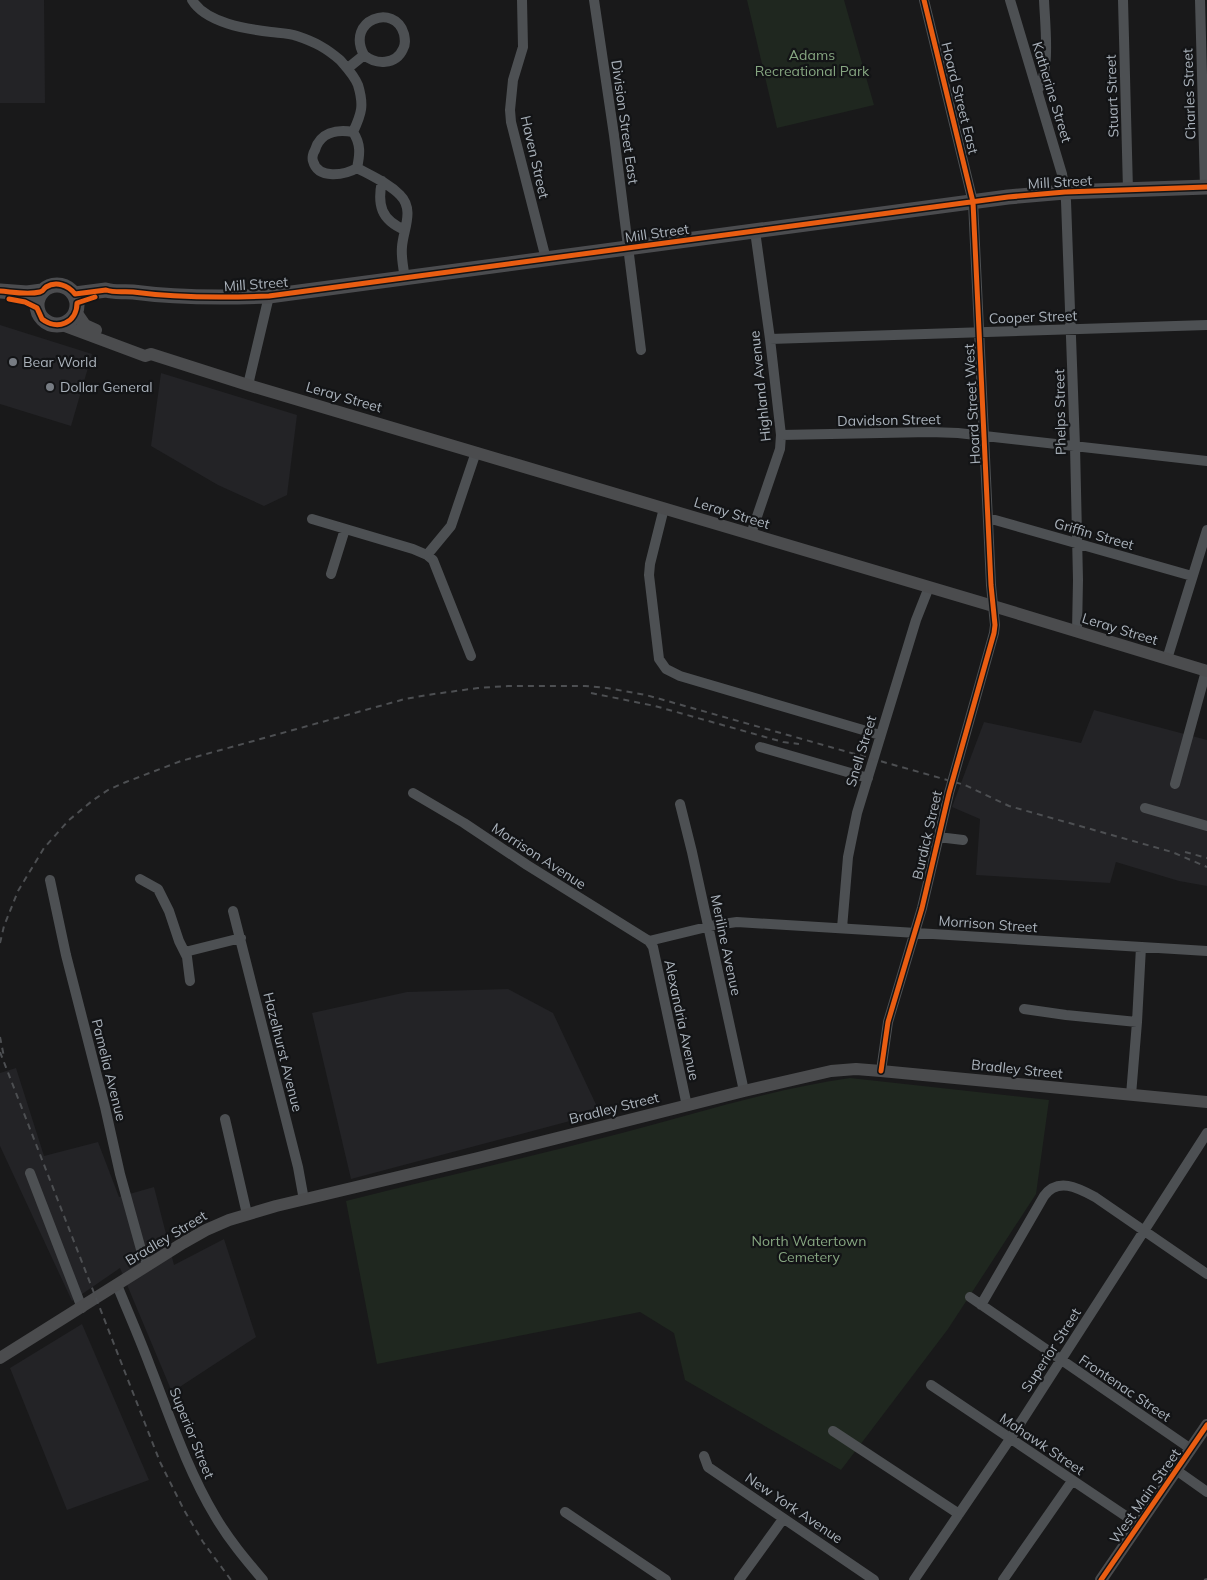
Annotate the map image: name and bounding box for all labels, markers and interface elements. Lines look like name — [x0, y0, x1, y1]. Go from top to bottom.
street label: Katherine Street — [1028, 39, 1076, 145]
street label: Hoard Street East — [937, 40, 983, 156]
park label: Adams Recreational Park — [755, 46, 870, 80]
street label: Charles Street — [1178, 48, 1200, 140]
street label: Stuart Street — [1102, 54, 1122, 138]
street label: Division Street East — [607, 59, 643, 185]
street label: Haven Street — [517, 114, 553, 200]
street label: Mill Street — [1027, 171, 1093, 193]
street label: Mill Street — [624, 220, 690, 246]
street label: Mill Street — [223, 273, 289, 295]
street label: Cooper Street — [988, 306, 1078, 328]
street label: Highland Avenue — [745, 330, 775, 442]
street label: Hoard Street West — [960, 343, 984, 465]
place label: Bear World — [23, 353, 97, 371]
marker: Bear World — [7, 356, 19, 368]
street label: Phelps Street — [1050, 369, 1070, 455]
place label: Dollar General — [60, 378, 153, 396]
street label: Leray Street — [304, 378, 384, 416]
marker: Dollar General — [44, 381, 56, 393]
street label: Davidson Street — [837, 410, 941, 430]
street label: Leray Street — [692, 493, 772, 533]
street label: Griffin Street — [1052, 514, 1136, 554]
street label: Leray Street — [1080, 609, 1160, 649]
street label: Snell Street — [842, 713, 880, 789]
street label: Burdick Street — [908, 789, 946, 881]
street label: Morrison Avenue — [488, 819, 590, 893]
street label: Meriline Avenue — [706, 893, 746, 997]
street label: Morrison Street — [938, 912, 1038, 936]
street label: Alexandria Avenue — [660, 958, 704, 1082]
street label: Hazelhurst Avenue — [259, 990, 307, 1114]
street label: Pamelia Avenue — [88, 1017, 130, 1123]
street label: Bradley Street — [970, 1055, 1064, 1083]
street label: Bradley Street — [567, 1088, 661, 1128]
street label: Bradley Street — [122, 1207, 210, 1269]
park label: North Watertown Cemetery — [752, 1232, 866, 1266]
street label: Superior Street — [1017, 1304, 1085, 1395]
street label: Frontenac Street — [1075, 1351, 1175, 1426]
street label: Superior Street — [166, 1385, 218, 1481]
street label: Mohawk Street — [996, 1409, 1088, 1479]
street label: West Main Street — [1105, 1445, 1185, 1547]
street label: New York Avenue — [742, 1469, 846, 1547]

